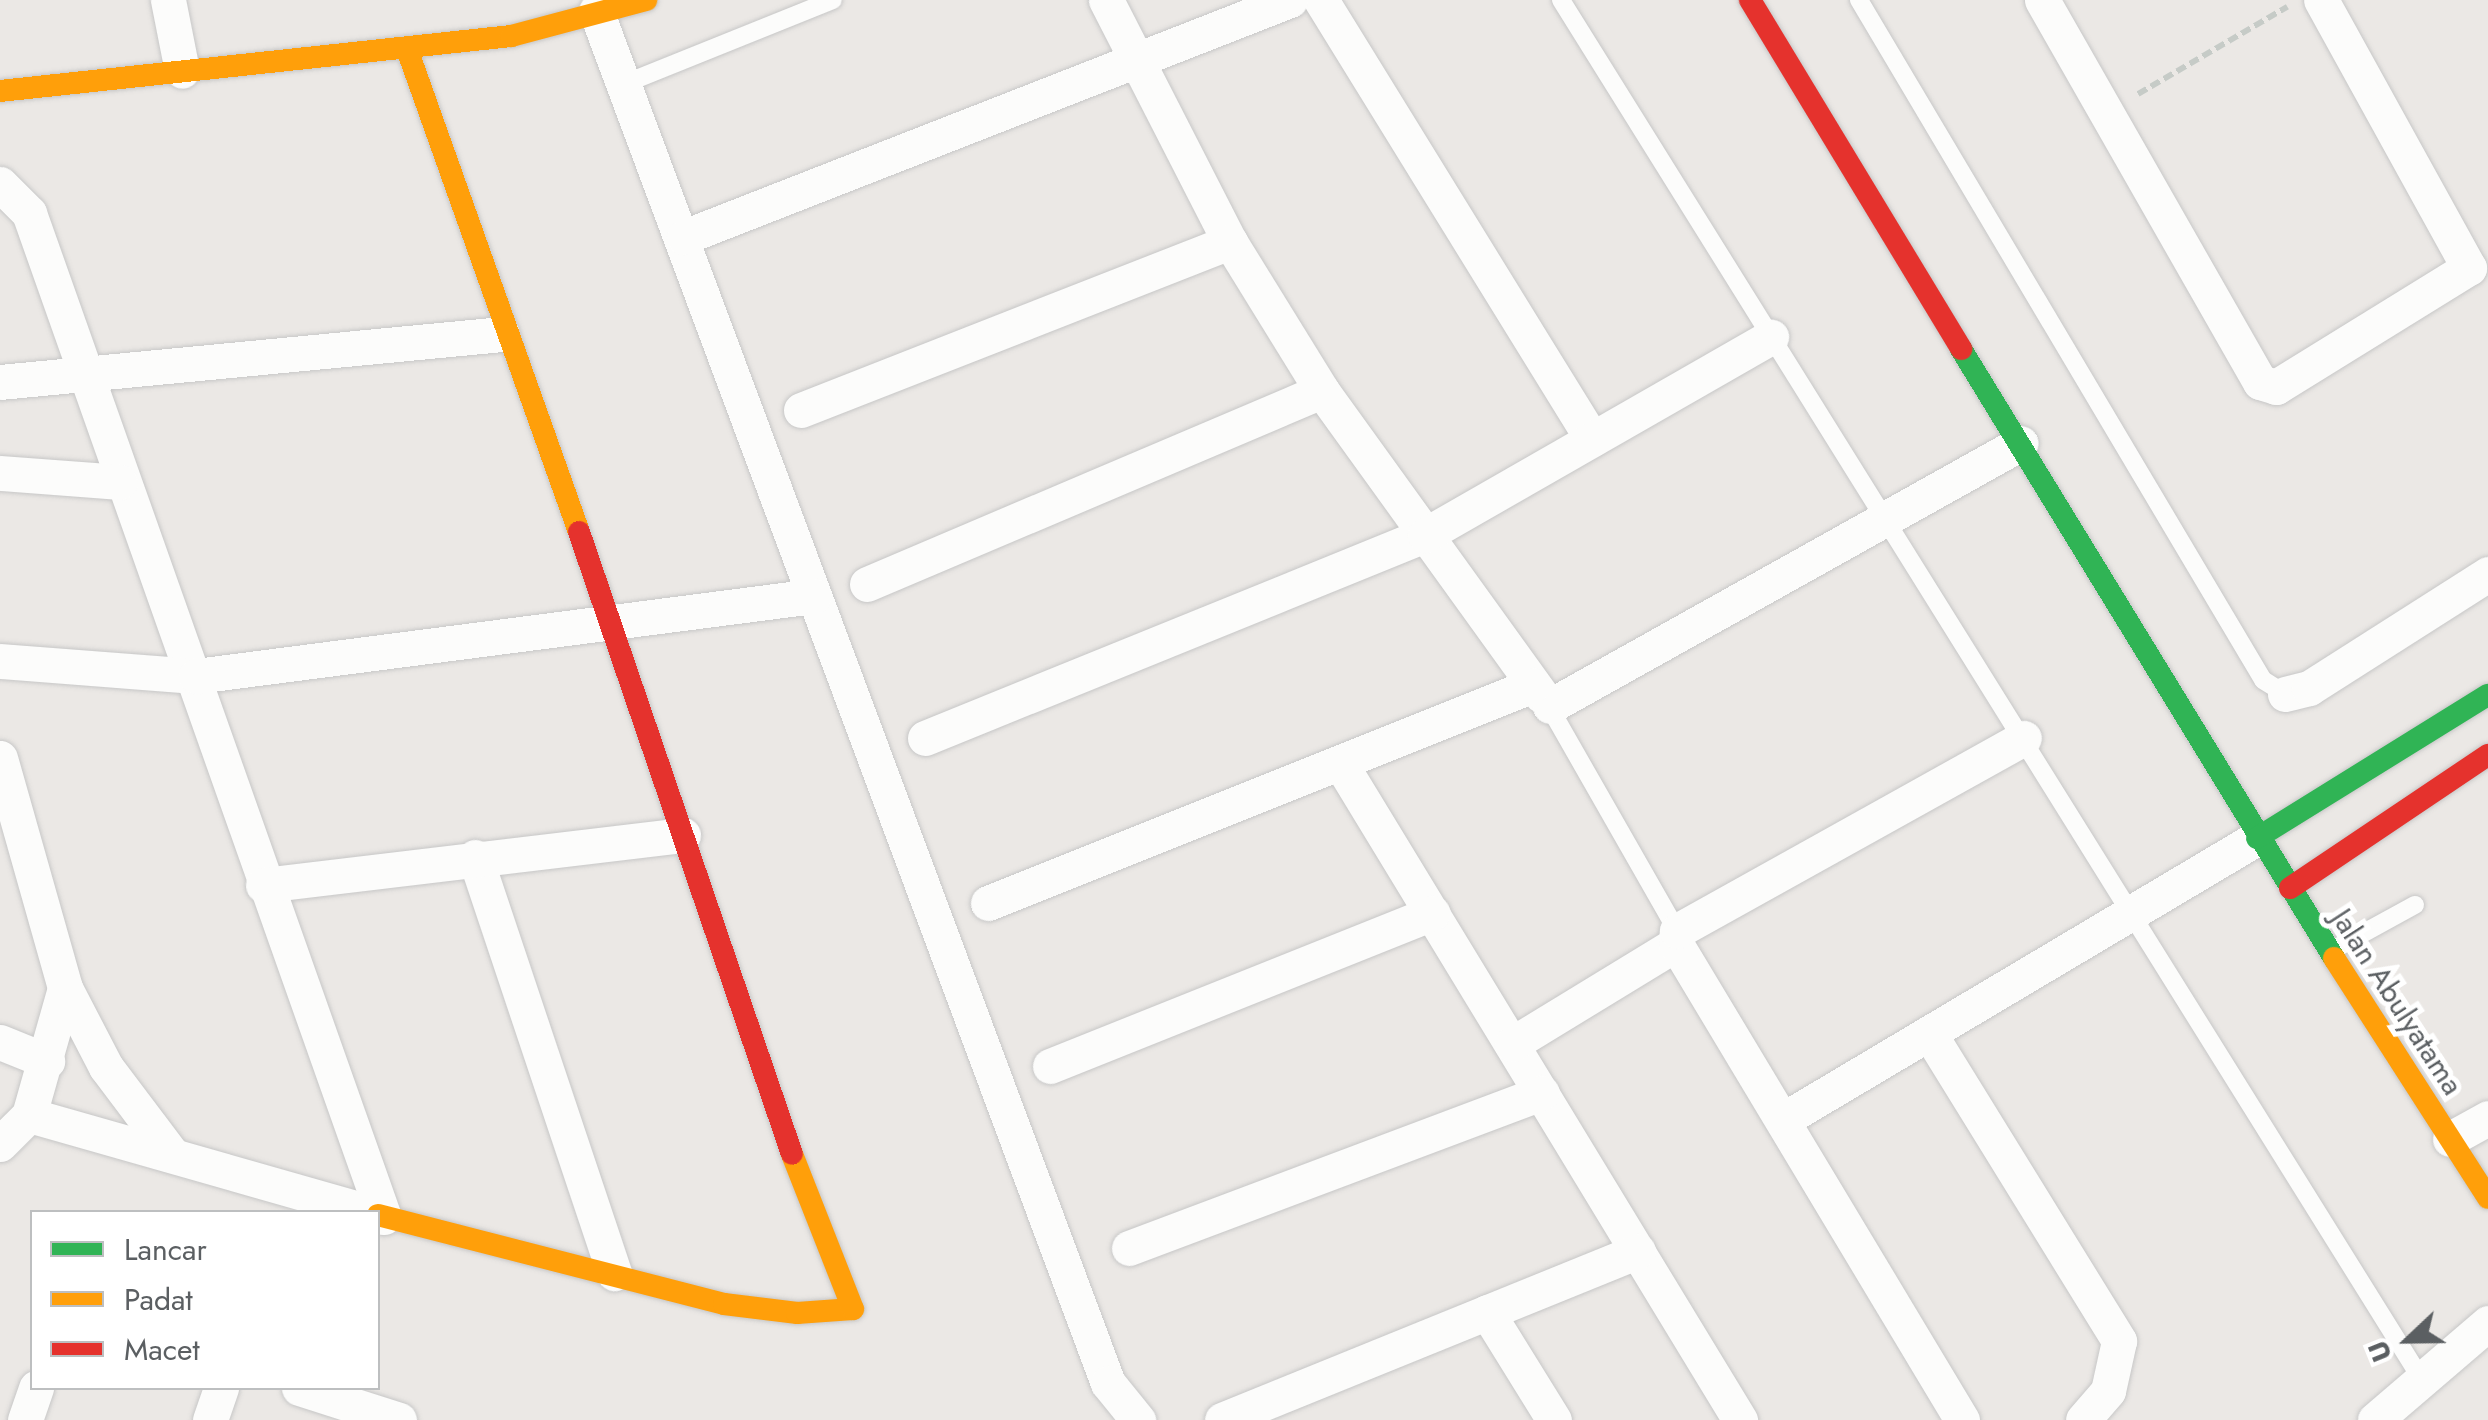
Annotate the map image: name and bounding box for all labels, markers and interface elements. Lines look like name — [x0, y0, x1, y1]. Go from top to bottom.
street label: Jalan Abulyatama — [2324, 902, 2470, 1102]
legend — [30, 1210, 380, 1390]
text: Lancar — [124, 1228, 207, 1271]
text: Padat — [124, 1278, 193, 1321]
north arrow — [2358, 1290, 2458, 1390]
text: Macet — [124, 1328, 200, 1371]
text: U — [2357, 1335, 2402, 1368]

